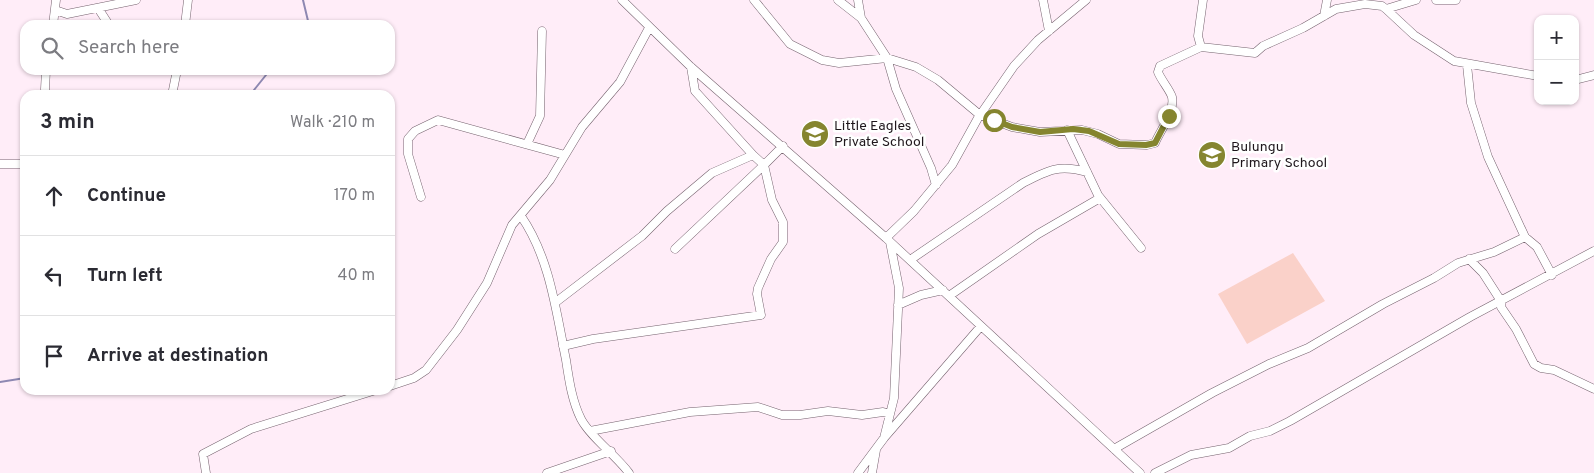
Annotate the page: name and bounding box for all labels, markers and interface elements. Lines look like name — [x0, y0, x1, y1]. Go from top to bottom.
map controls — [1534, 15, 1579, 105]
button: + — [1534, 15, 1579, 60]
search box — [20, 20, 395, 75]
icon: search — [38, 34, 66, 62]
text: Search here — [78, 36, 180, 60]
button: − — [1534, 60, 1579, 105]
route end — [1158, 105, 1181, 128]
text: 3 min — [40, 109, 95, 136]
route start — [983, 109, 1006, 132]
text: Walk · 210 m — [290, 113, 375, 133]
place label: Little Eagles Private School — [834, 118, 925, 151]
school or university icon: Little Eagles Private School — [800, 119, 830, 149]
place label: Bulungu Primary School — [1231, 139, 1327, 172]
school or university icon: Bulungu Primary School — [1197, 140, 1227, 170]
icon: ahead — [40, 182, 68, 210]
text: Continue — [87, 184, 166, 208]
text: 170 m — [334, 186, 375, 206]
icon: left — [40, 262, 68, 290]
text: Turn left — [87, 264, 163, 288]
text: 40 m — [337, 266, 375, 286]
icon: arrive — [40, 342, 68, 370]
text: Arrive at destination — [87, 344, 268, 368]

